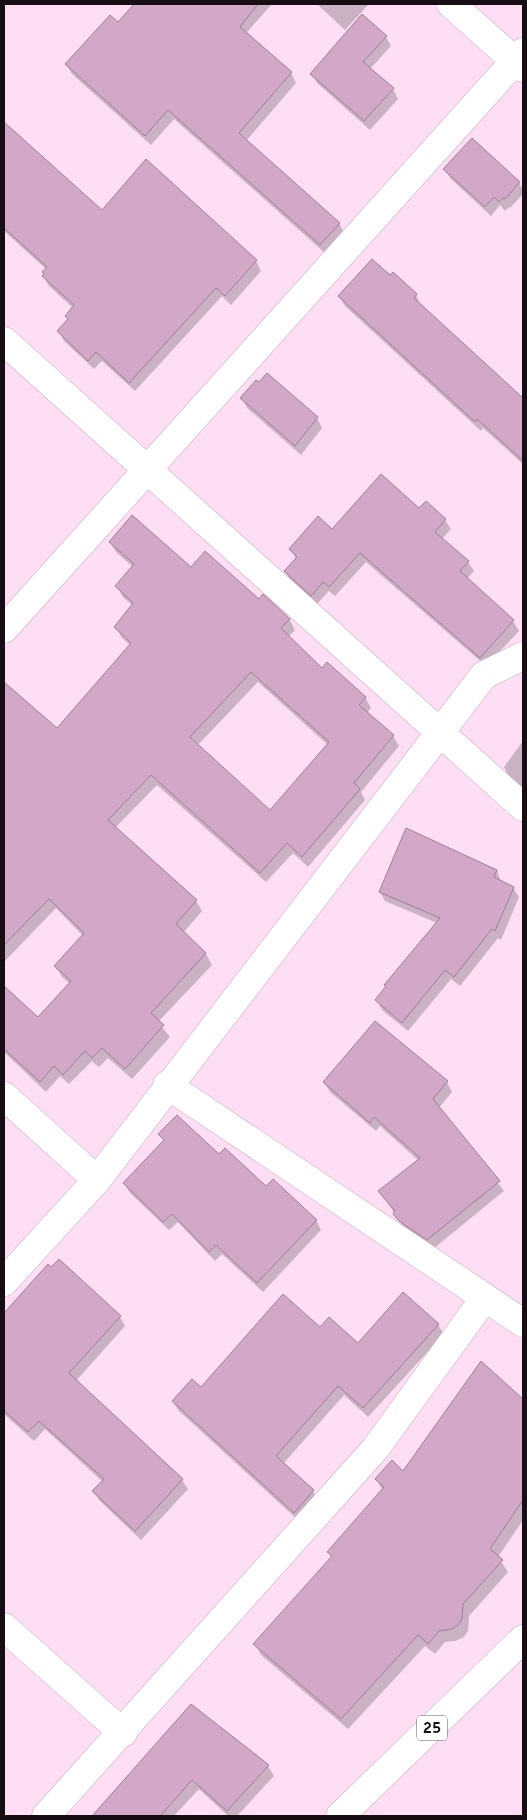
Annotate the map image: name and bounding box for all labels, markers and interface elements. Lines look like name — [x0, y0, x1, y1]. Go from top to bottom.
road number: 25 — [417, 1716, 447, 1740]

